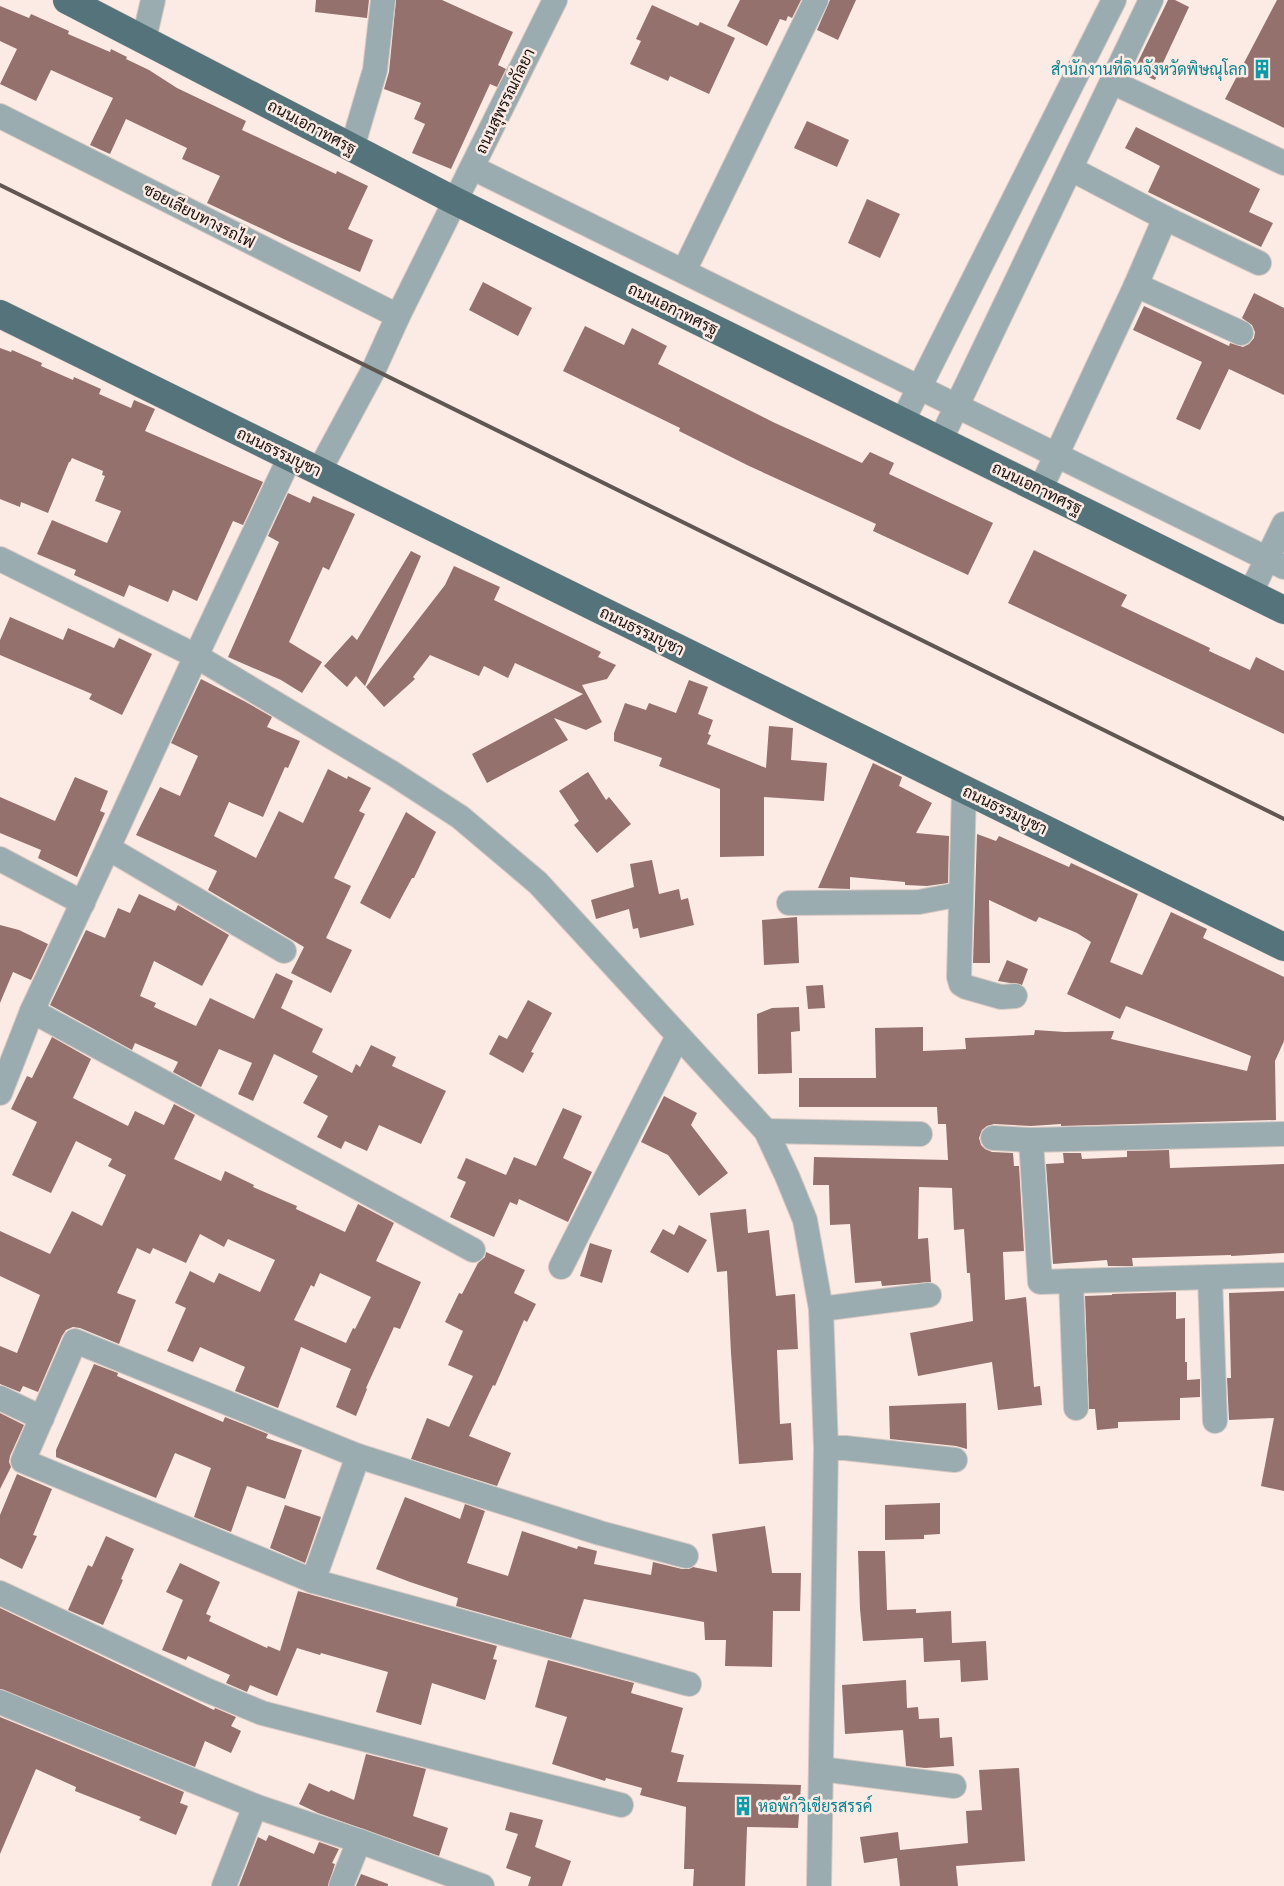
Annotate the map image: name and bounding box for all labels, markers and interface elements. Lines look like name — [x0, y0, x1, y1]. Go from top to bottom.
street label: ถนนสุพรรณกัลยา — [470, 45, 540, 158]
place label: สำนักงานที่ดินจังหวัดพิษณุโลก — [1051, 55, 1247, 81]
building icon: สำนักงานที่ดินจังหวัดพิษณุโลก — [1251, 58, 1273, 80]
street label: ถนนเอกาทศรฐ — [264, 96, 360, 159]
street label: ซอยเลียบทางรถไฟ — [140, 178, 259, 252]
street label: ถนนเอกาทศรฐ — [625, 279, 721, 340]
street label: ถนนธรรมบูชา — [233, 423, 324, 482]
street label: ถนนเอกาทศรฐ — [989, 458, 1085, 519]
street label: ถนนธรรมบูชา — [596, 602, 687, 661]
street label: ถนนธรรมบูชา — [959, 781, 1050, 840]
place label: หอพักวิเชียรสรรค์ — [758, 1794, 872, 1816]
building icon: หอพักวิเชียรสรรค์ — [732, 1795, 754, 1817]

